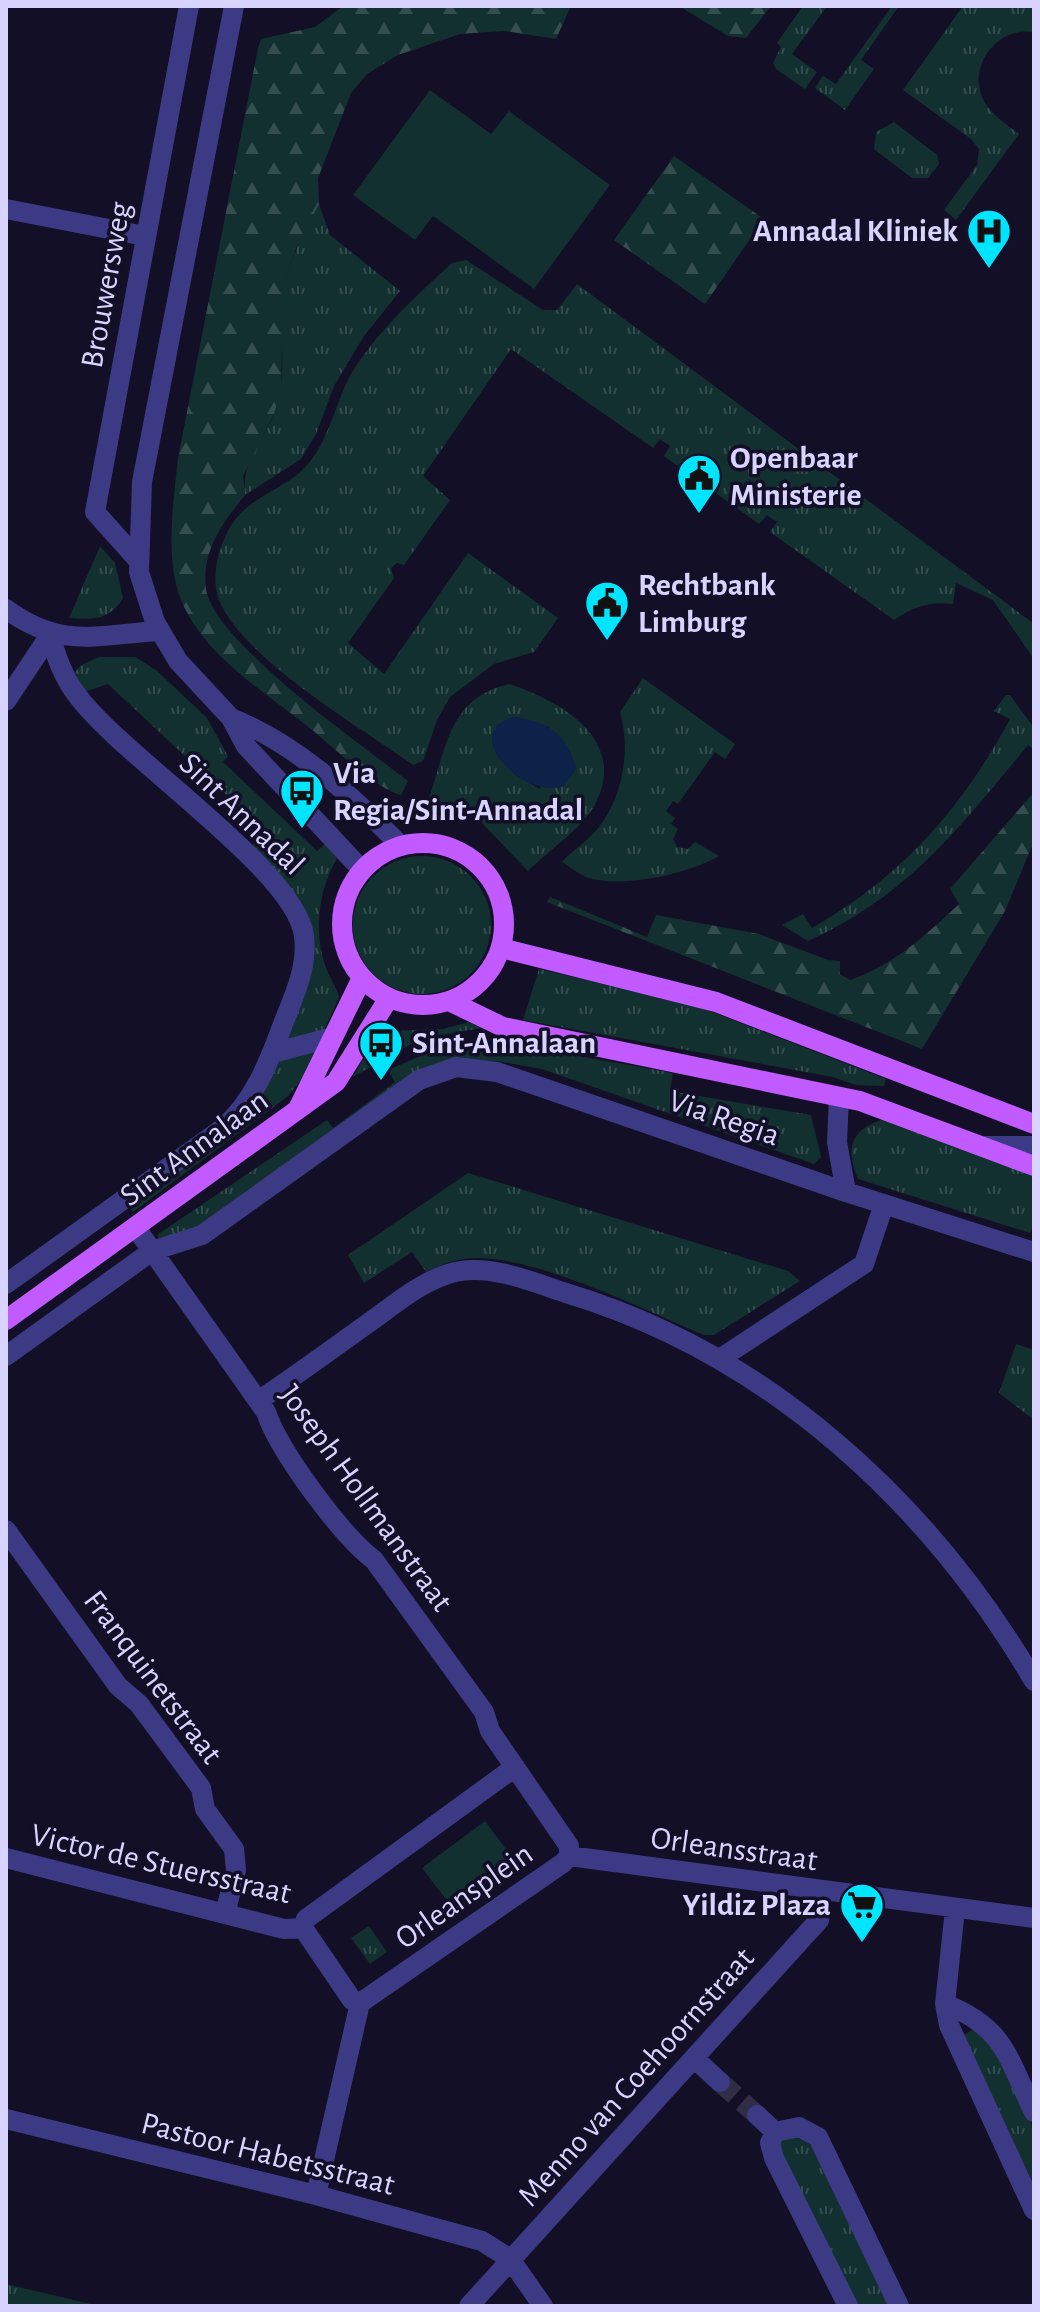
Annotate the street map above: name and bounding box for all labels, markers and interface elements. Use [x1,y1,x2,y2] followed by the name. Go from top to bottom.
[76,199,136,370] street label: Brouwersweg
[965,207,1013,270] hospital icon: Annadal Kliniek
[753,215,958,247] place label: Annadal Kliniek
[730,442,862,511] place label: Openbaar Ministerie
[675,452,723,515] public building icon: Openbaar Ministerie
[638,569,776,638] place label: Rechtbank Limburg
[583,579,631,642] public building icon: Rechtbank Limburg
[173,747,311,881] street label: Sint Annadal
[333,757,583,826] place label: Via Regia/Sint-Annadal
[278,767,326,830] bus stop icon: Via Regia/Sint-Annadal
[357,1019,405,1082] bus stop icon: Sint-Annalaan
[412,1027,596,1059] place label: Sint-Annalaan
[114,1084,274,1212] street label: Sint Annalaan
[664,1084,784,1152] street label: Via Regia
[273,1379,459,1617] street label: Joseph Hollmanstraat
[78,1585,228,1769] street label: Franquinetstraat
[28,1819,294,1909] street label: Victor de Stuersstraat
[649,1821,819,1877] street label: Orleansstraat
[390,1837,538,1955] street label: Orleansplein
[838,1881,886,1944] supermarket icon: Yildiz Plaza
[682,1889,831,1921] place label: Yildiz Plaza
[512,1942,760,2212] street label: Menno van Coehoornstraat
[138,2107,398,2201] street label: Pastoor Habetsstraat

